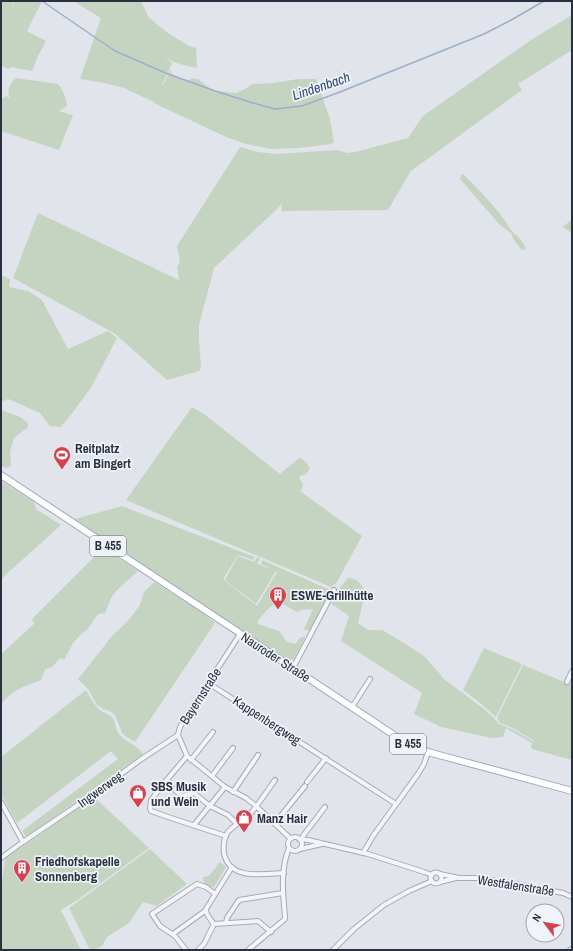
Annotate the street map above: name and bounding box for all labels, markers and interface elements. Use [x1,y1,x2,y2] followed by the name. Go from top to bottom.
[290,68,352,104] water label: Lindenbach
[75,440,131,472] place label: Reitplatz am Bingert
[52,445,72,470] sports icon: Reitplatz am Bingert
[90,536,126,556] road number: B 455
[268,585,288,610] building icon: ESWE-Grillhütte
[291,587,373,604] place label: ESWE-Grillhütte
[238,629,314,686] street label: Nauroder Straße
[176,665,225,728] street label: Bayernstraße
[230,692,304,749] street label: Kappenbergweg
[390,734,426,754] road number: B 455
[74,767,126,811] street label: Ingwerweg
[151,778,206,810] place label: SBS Musik und Wein
[128,783,148,808] shop icon: SBS Musik und Wein
[234,808,254,833] shop icon: Manz Hair
[257,810,308,827] place label: Manz Hair
[35,853,120,885] place label: Friedhofskapelle Sonnenberg
[12,858,32,883] building icon: Friedhofskapelle Sonnenberg
[476,871,556,900] street label: Westfalenstraße
[525,903,565,943] north arrow
[529,911,544,924] text: N

